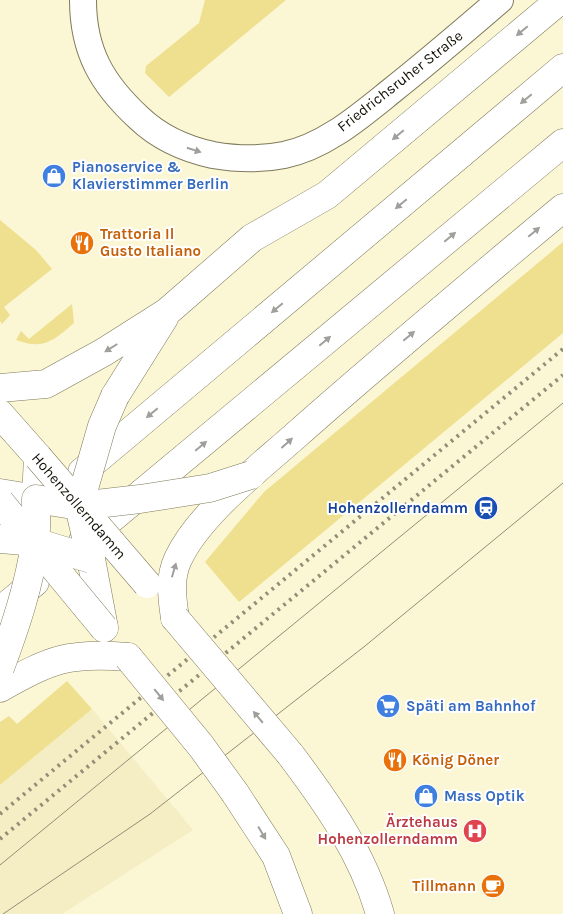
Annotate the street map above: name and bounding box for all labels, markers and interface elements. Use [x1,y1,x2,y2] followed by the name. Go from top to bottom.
[334,26,466,136] street label: Friedrichsruher Straße
[516,26,529,37] one-way arrow
[520,93,532,105] one-way arrow
[391,130,404,141] one-way arrow
[187,146,202,154] one-way arrow
[72,158,229,193] place label: Pianoservice & Klavierstimmer Berlin
[41,163,67,189] shop icon: Pianoservice & Klavierstimmer Berlin
[395,198,408,209] one-way arrow
[100,225,201,260] place label: Trattoria Il Gusto Italiano
[528,226,540,238] one-way arrow
[69,230,95,256] restaurant icon: Trattoria Il Gusto Italiano
[444,232,456,243] one-way arrow
[271,302,283,313] one-way arrow
[403,330,416,341] one-way arrow
[319,336,332,347] one-way arrow
[105,343,118,352] one-way arrow
[146,407,159,418] one-way arrow
[281,437,293,449] one-way arrow
[194,440,207,451] one-way arrow
[28,449,130,563] street label: Hohenzollerndamm
[473,495,499,521] station icon: Hohenzollerndamm
[328,499,468,517] place label: Hohenzollerndamm
[171,563,179,578] one-way arrow
[153,688,164,701] one-way arrow
[375,693,401,719] supermarket icon: Späti am Bahnhof
[406,697,536,715] place label: Späti am Bahnhof
[253,710,264,723] one-way arrow
[382,747,408,773] restaurant icon: König Döner
[412,751,499,769] place label: König Döner
[413,783,439,809] shop icon: Mass Optik
[444,787,525,805] place label: Mass Optik
[318,813,458,848] place label: Ärztehaus Hohenzollerndamm
[462,818,488,844] hospital icon: Ärztehaus Hohenzollerndamm
[258,827,267,840] one-way arrow
[480,873,506,899] cafe icon: Tillmann
[412,877,476,895] place label: Tillmann

